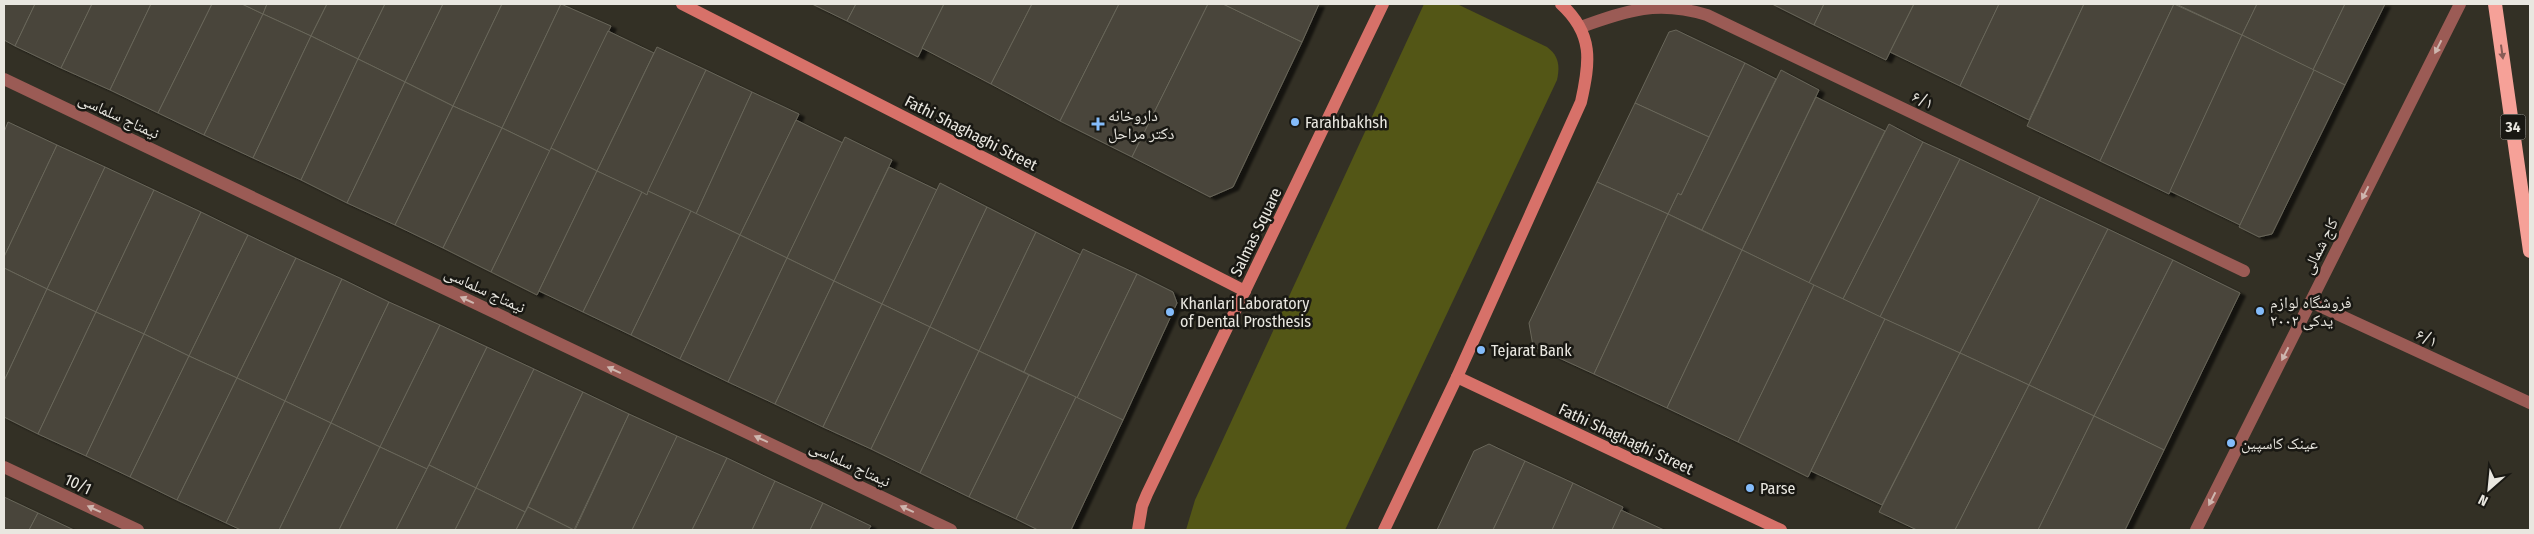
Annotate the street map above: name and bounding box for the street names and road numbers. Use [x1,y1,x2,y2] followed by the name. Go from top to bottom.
[1909,87,1937,113] street label: ۶/۱
[75,89,163,144] street label: نیمتاج سلماسی
[902,91,1041,175] street label: Fathi Shaghaghi Street
[2500,114,2526,140] road number: 34
[1226,185,1286,279] street label: Salmas Square
[2298,215,2343,278] street label: کاج شمالی
[441,263,529,318] street label: نیمتاج سلماسی
[2413,325,2441,351] street label: ۶/۱
[1556,400,1697,479] street label: Fathi Shaghaghi Street
[806,437,894,492] street label: نیمتاج سلماسی
[62,470,94,498] street label: 10/1

